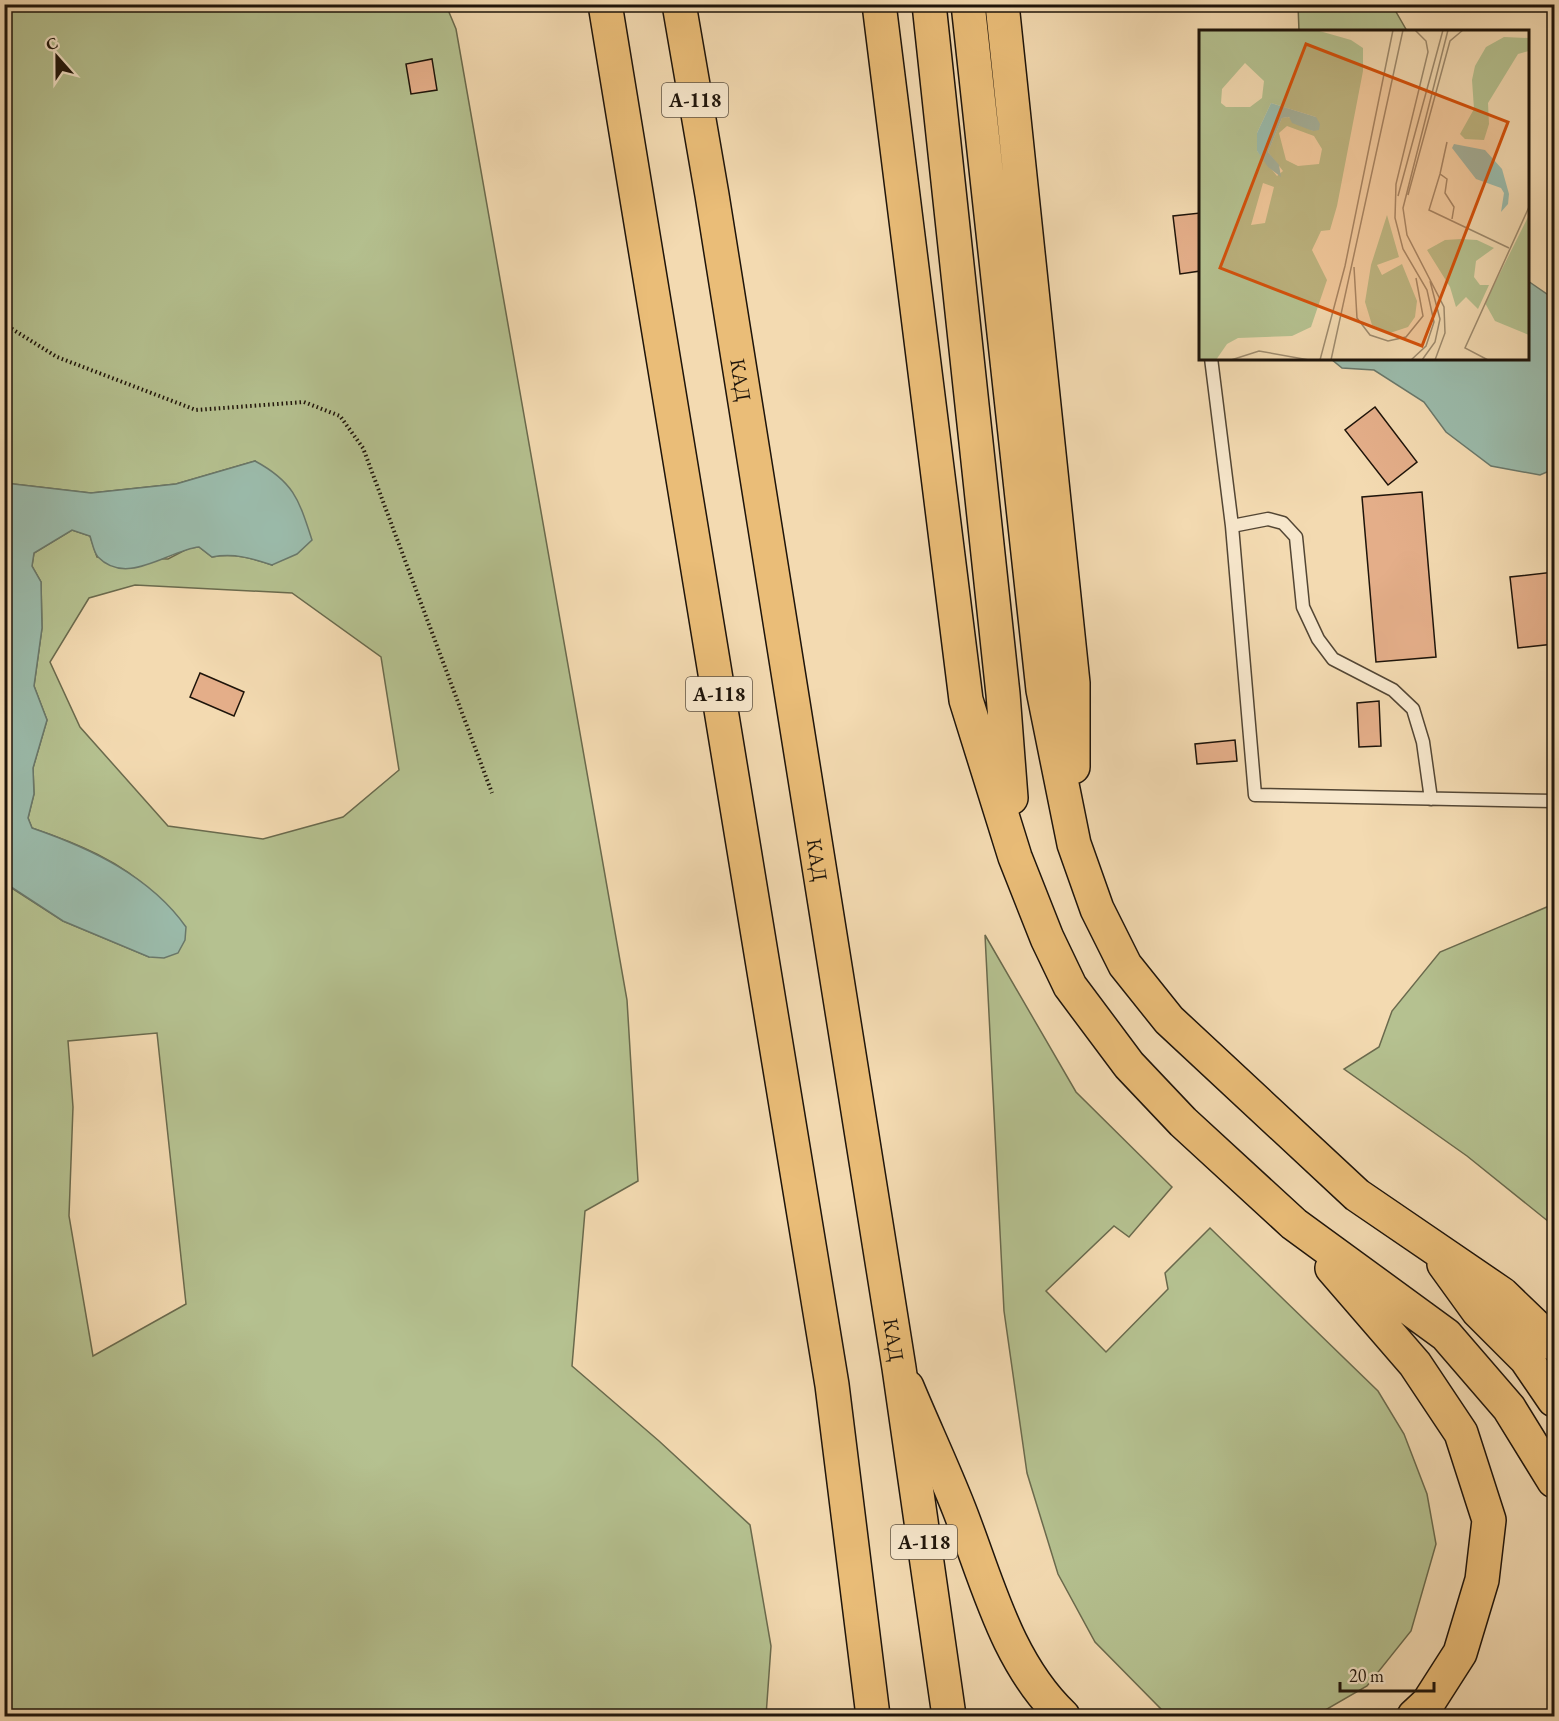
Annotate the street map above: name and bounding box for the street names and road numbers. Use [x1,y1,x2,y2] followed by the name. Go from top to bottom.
[662,83,728,117] road number: А-118
[725,356,758,403] street label: КАД
[686,677,752,711] road number: А-118
[801,836,835,883] street label: КАД
[878,1316,911,1363] street label: КАД
[891,1525,957,1559] road number: А-118

